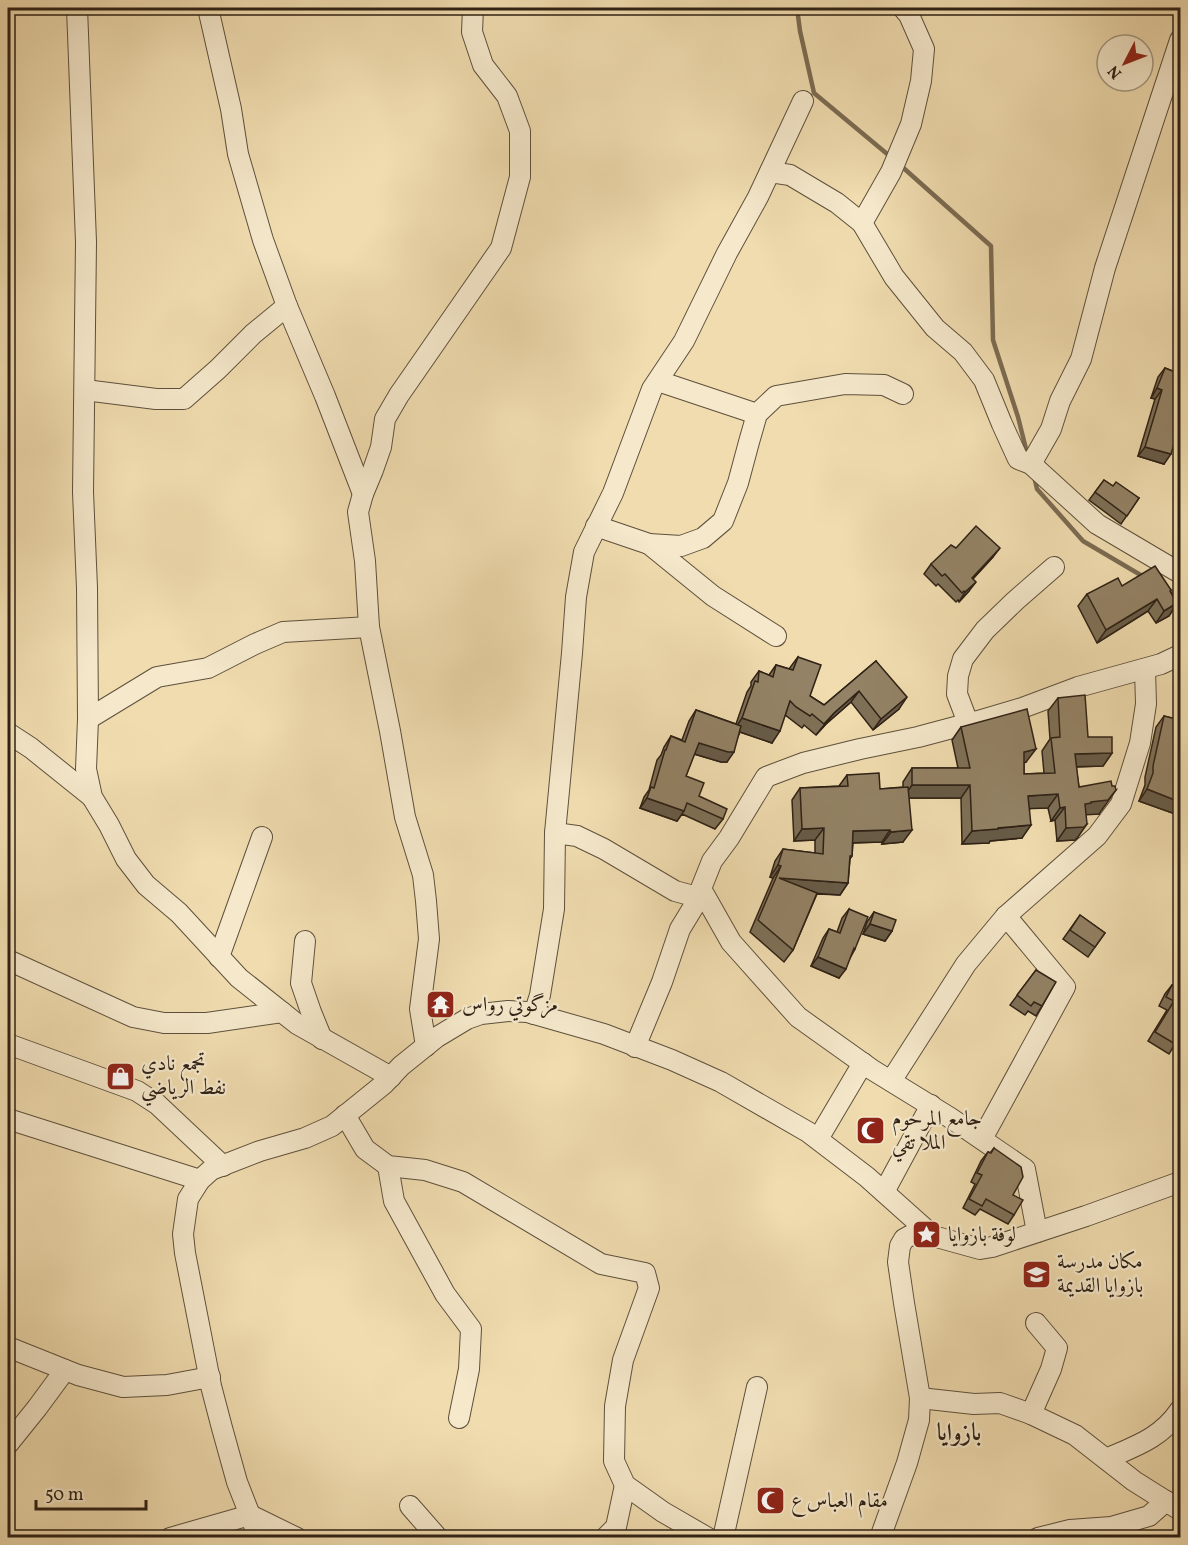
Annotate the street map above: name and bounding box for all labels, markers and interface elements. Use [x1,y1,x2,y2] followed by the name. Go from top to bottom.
[1095,33,1155,93] north arrow
[1103,60,1127,83] text: N
[425,989,457,1021] temple icon: مزگوتي رواس
[462,991,558,1021] place label: مزگوتي رواس
[141,1050,226,1107] place label: تجمع نادي نفط الرياضي
[104,1060,136,1092] shop icon: تجمع نادي نفط الرياضي
[892,1105,982,1162] place label: جامع المرحوم الملا تقي
[855,1115,887,1147] mosque icon: جامع المرحوم الملا تقي
[911,1219,943,1251] place icon: لوفة بازوايا
[948,1221,1016,1250] place label: لوفة بازوايا
[1057,1248,1143,1301] place label: مكان مدرسة بازوايا القديمة
[1020,1258,1052,1290] school or university icon: مكان مدرسة بازوايا القديمة
[937,1417,981,1451] district label: بازوایا
[36,1473,146,1511] scale bar
[45,1483,84,1508] text: 50 m
[754,1485,786,1517] mosque icon: مقام العباس ع
[791,1487,888,1518] place label: مقام العباس ع

